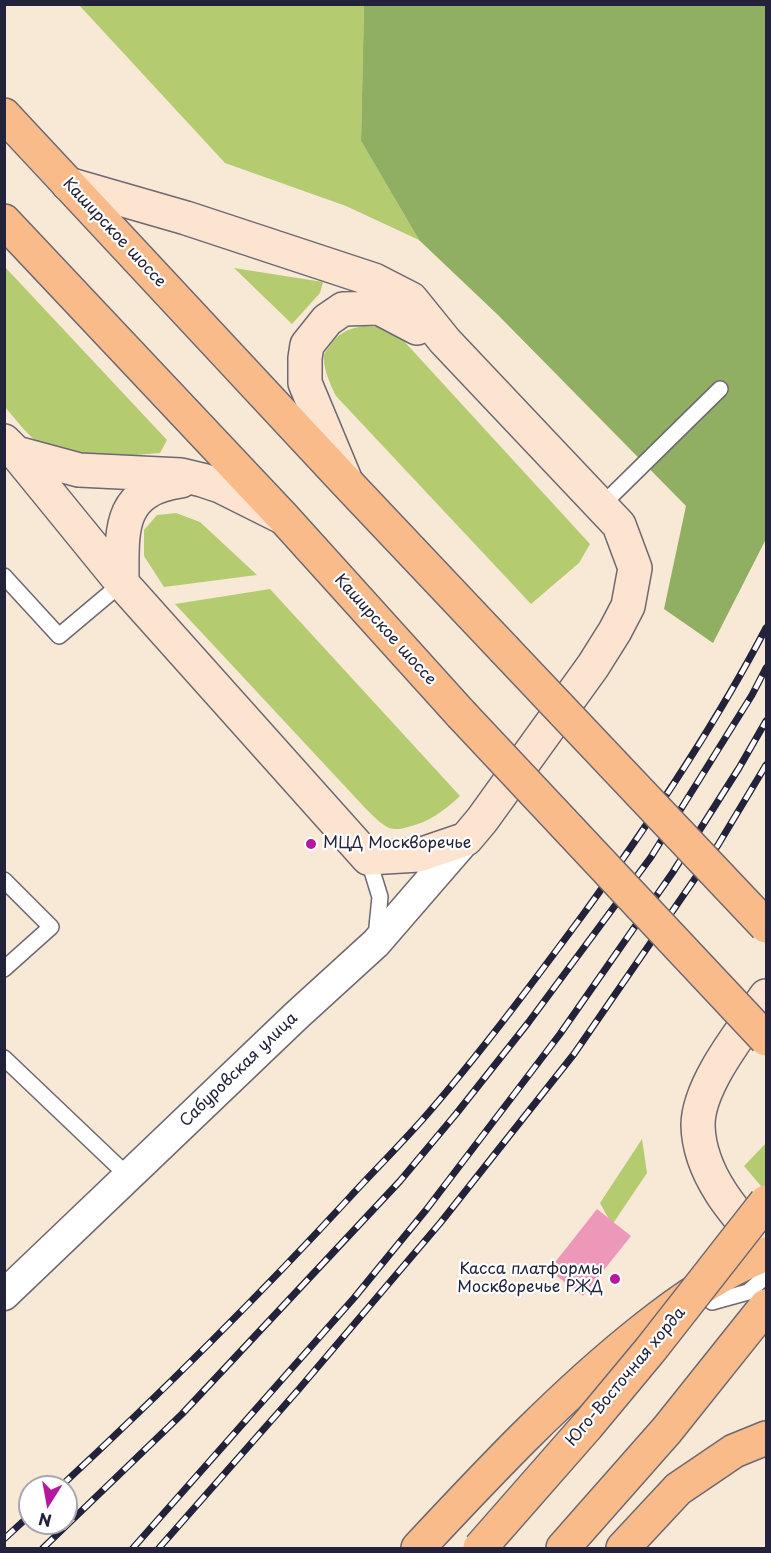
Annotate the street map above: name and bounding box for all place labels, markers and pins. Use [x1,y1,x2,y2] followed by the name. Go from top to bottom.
[323,834,471,854] place label: МЦД Москворечье
[304,837,318,851] marker: МЦД Москворечье
[457,1260,603,1298] place label: Касса платформы Москворечье РЖД
[608,1272,622,1286] marker: Касса платформы Москворечье РЖД

